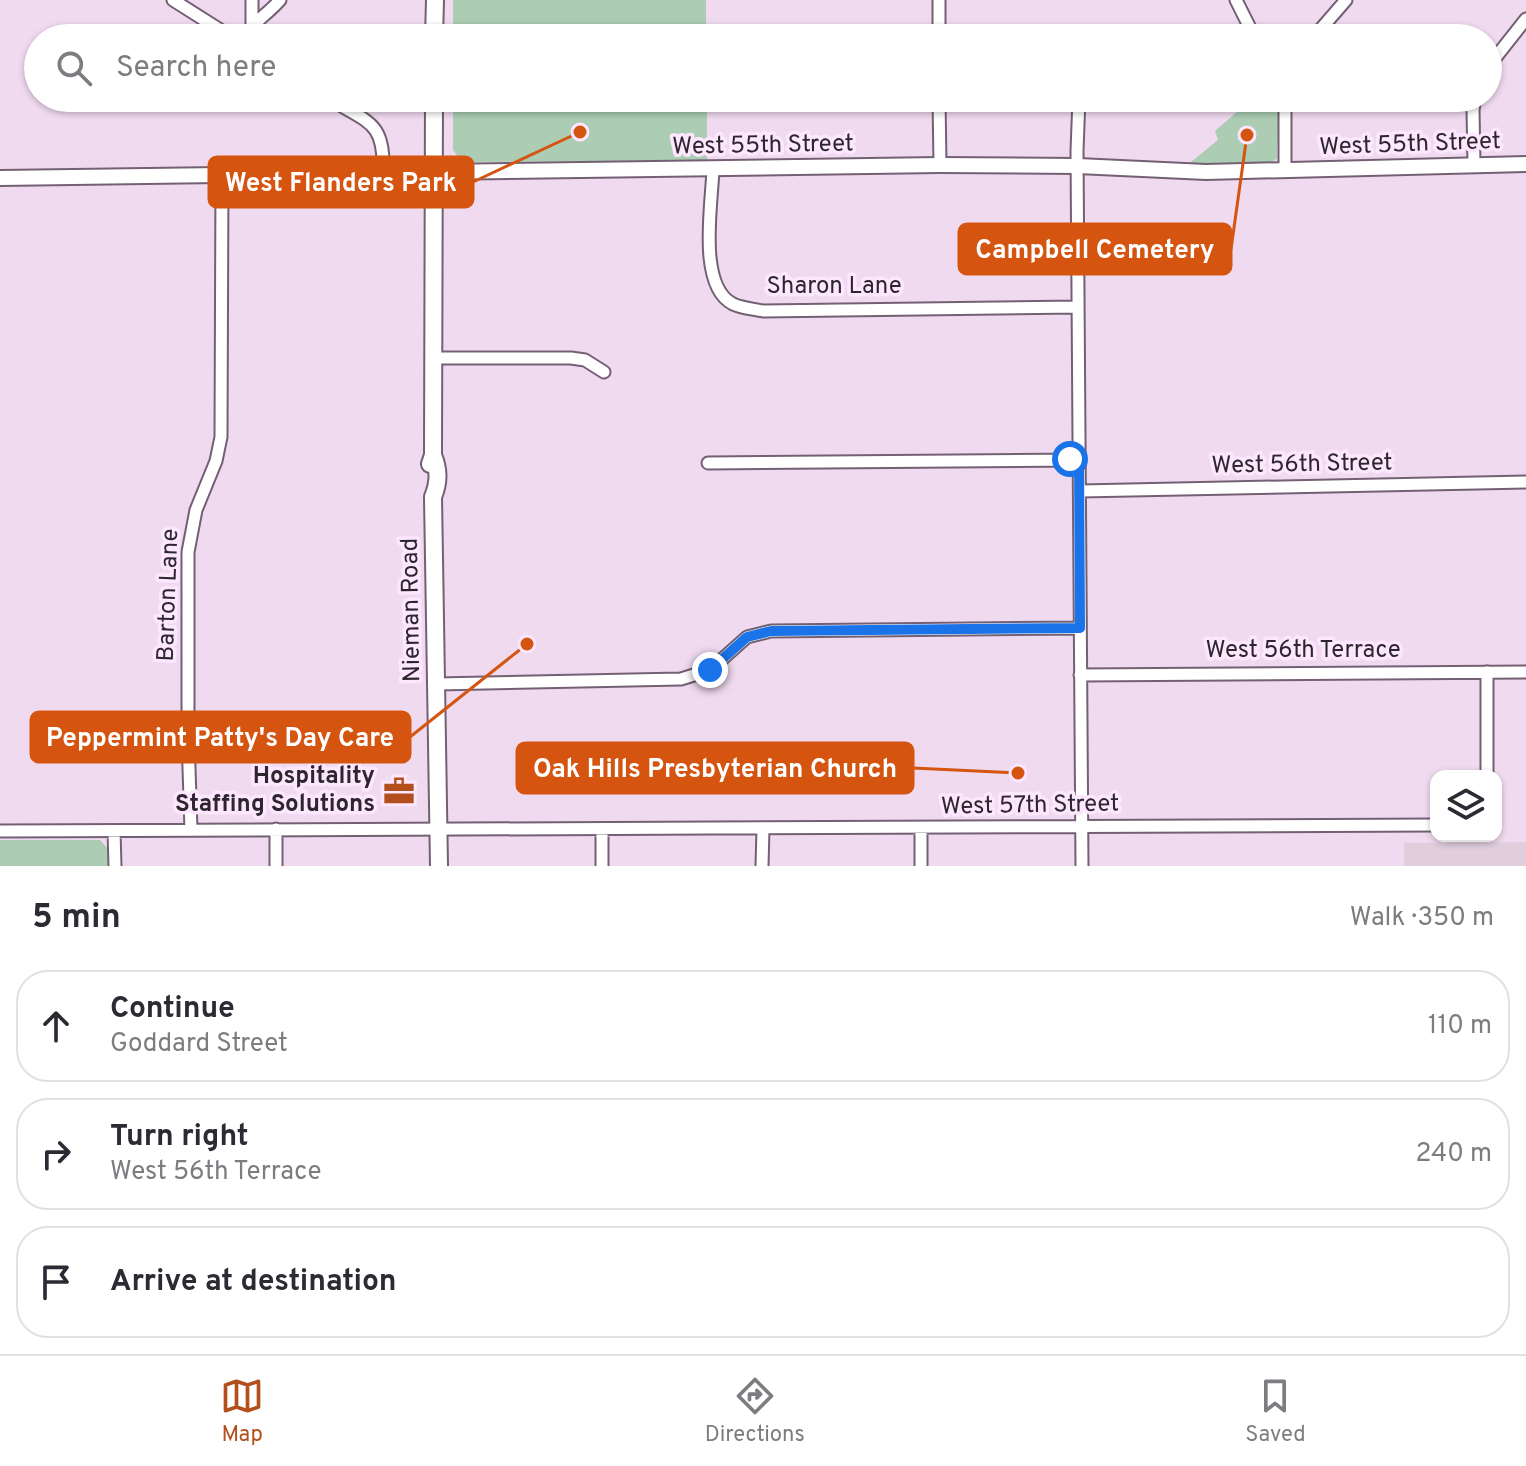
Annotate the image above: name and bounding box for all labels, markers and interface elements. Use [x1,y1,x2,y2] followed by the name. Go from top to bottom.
[24,24,1502,112] search box
[52,46,96,90] icon: search
[116,50,276,87] text: Search here
[1319,127,1501,163] street label: West 55th Street
[672,129,854,163] street label: West 55th Street
[209,157,473,207] callout: West Flanders Park
[225,168,457,201] text: West Flanders Park
[959,224,1231,274] callout: Campbell Cemetery
[975,235,1215,268] text: Campbell Cemetery
[766,272,902,302] street label: Sharon Lane
[1052,441,1088,477] route start
[1211,448,1393,482] street label: West 56th Street
[152,528,186,662] street label: Barton Lane
[396,538,428,682] street label: Nieman Road
[1205,636,1401,666] street label: West 56th Terrace
[692,652,728,688] route end
[31,712,410,762] callout: Peppermint Patty's Day Care
[46,723,394,756] text: Peppermint Patty's Day Care
[517,743,913,793] callout: Oak Hills Presbyterian Church
[533,754,897,787] text: Oak Hills Presbyterian Church
[175,762,375,820] place label: Hospitality Staffing Solutions
[1430,770,1502,842] map controls
[1430,770,1502,842] button: layers
[382,774,416,808] office icon: Hospitality Staffing Solutions
[941,789,1119,823] street label: West 57th Street
[32,897,121,940] text: 5 min
[1350,902,1494,935] text: Walk · 350 m
[110,991,235,1028] text: Continue
[34,1004,78,1048] icon: ahead
[1428,1010,1492,1043] text: 110 m
[110,1028,288,1061] text: Goddard Street
[110,1119,248,1156] text: Turn right
[34,1132,78,1176] icon: right
[1415,1138,1492,1171] text: 240 m
[110,1156,322,1189] text: West 56th Terrace
[34,1260,78,1304] icon: arrive
[110,1264,396,1301] text: Arrive at destination
[220,1374,264,1449] tab: Map
[705,1374,805,1449] tab: Directions
[1245,1374,1306,1449] tab: Saved

